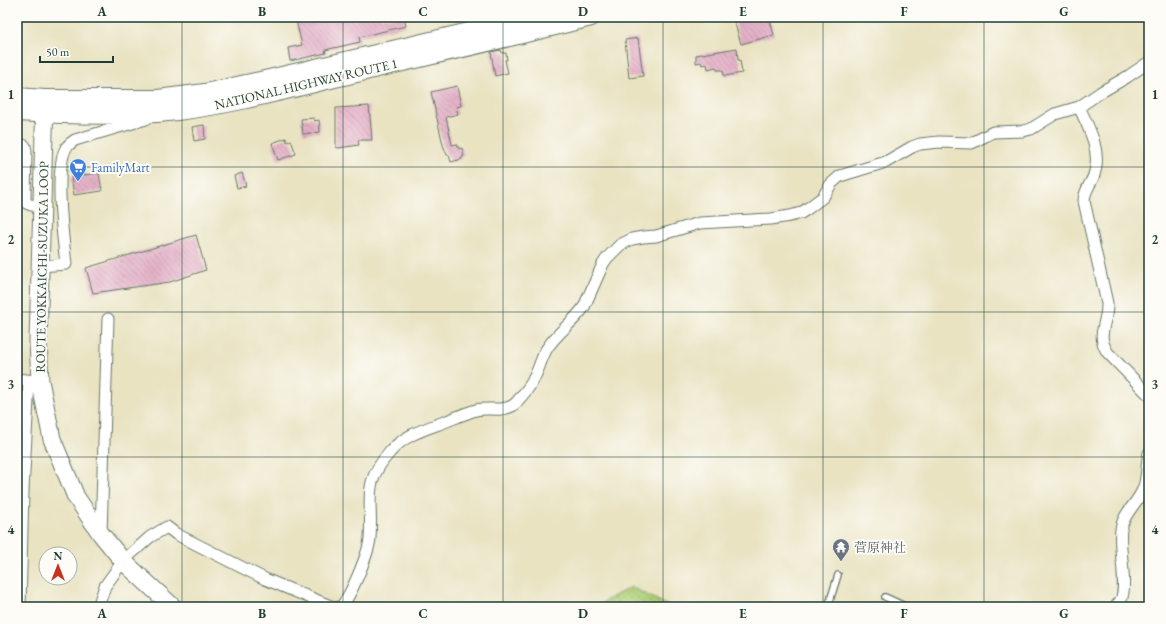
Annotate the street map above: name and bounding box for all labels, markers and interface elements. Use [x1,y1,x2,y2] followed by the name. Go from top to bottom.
[96,3,107,20] text: A
[258,3,266,20] text: B
[418,3,428,20] text: C
[578,3,588,20] text: D
[739,3,747,20] text: E
[900,3,908,20] text: F
[1059,3,1069,20] text: G
[40,38,113,64] scale bar
[46,44,70,60] text: 50 m
[213,55,399,113] street label: NATIONAL HIGHWAY ROUTE 1
[8,86,15,103] text: 1
[1152,86,1159,103] text: 1
[68,157,88,182] supermarket icon: FamilyMart
[91,159,150,176] place label: FamilyMart
[32,161,52,373] street label: ROUTE YOKKAICHI-SUZUKA LOOP
[8,231,15,248] text: 2
[1152,231,1159,248] text: 2
[8,376,15,393] text: 3
[1152,376,1159,393] text: 3
[8,521,15,538] text: 4
[1152,521,1159,538] text: 4
[831,537,851,562] temple icon: 菅原神社
[854,539,906,556] place label: 菅原神社
[38,546,78,586] north arrow
[54,549,63,563] text: N
[96,605,107,622] text: A
[258,605,266,622] text: B
[418,605,428,622] text: C
[578,605,588,622] text: D
[739,605,747,622] text: E
[900,605,908,622] text: F
[1059,605,1069,622] text: G

